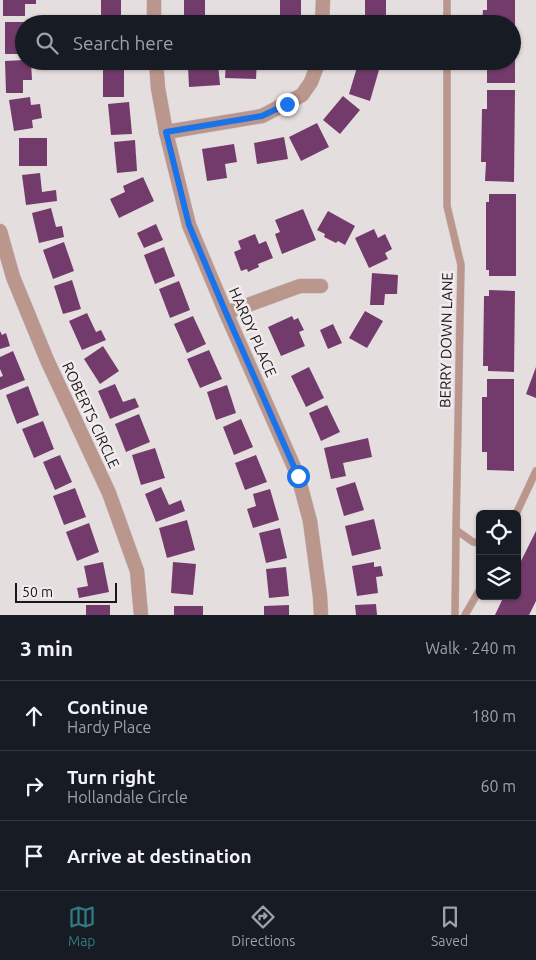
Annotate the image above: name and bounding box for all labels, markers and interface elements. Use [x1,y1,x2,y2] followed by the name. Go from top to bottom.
[15,15,521,70] search box
[33,29,61,57] icon: search
[73,32,173,54] text: Search here
[276,93,299,116] route end
[436,272,456,408] street label: BERRY DOWN LANE
[226,285,280,379] street label: HARDY PLACE
[59,359,123,471] street label: ROBERTS CIRCLE
[287,465,310,488] route start
[476,510,521,600] map controls
[476,510,521,555] button: locate
[476,555,521,600] button: layers
[15,580,118,603] scale bar
[22,584,53,600] text: 50 m
[20,636,73,660] text: 3 min
[425,639,516,657] text: Walk · 240 m
[67,696,148,718] text: Continue
[20,702,48,730] icon: ahead
[471,707,516,725] text: 180 m
[67,718,151,736] text: Hardy Place
[67,766,155,788] text: Turn right
[20,772,48,800] icon: right
[480,777,516,795] text: 60 m
[67,788,188,806] text: Hollandale Circle
[20,842,48,870] icon: arrive
[67,845,252,867] text: Arrive at destination
[68,903,96,949] tab: Map
[231,903,295,949] tab: Directions
[431,903,468,949] tab: Saved

